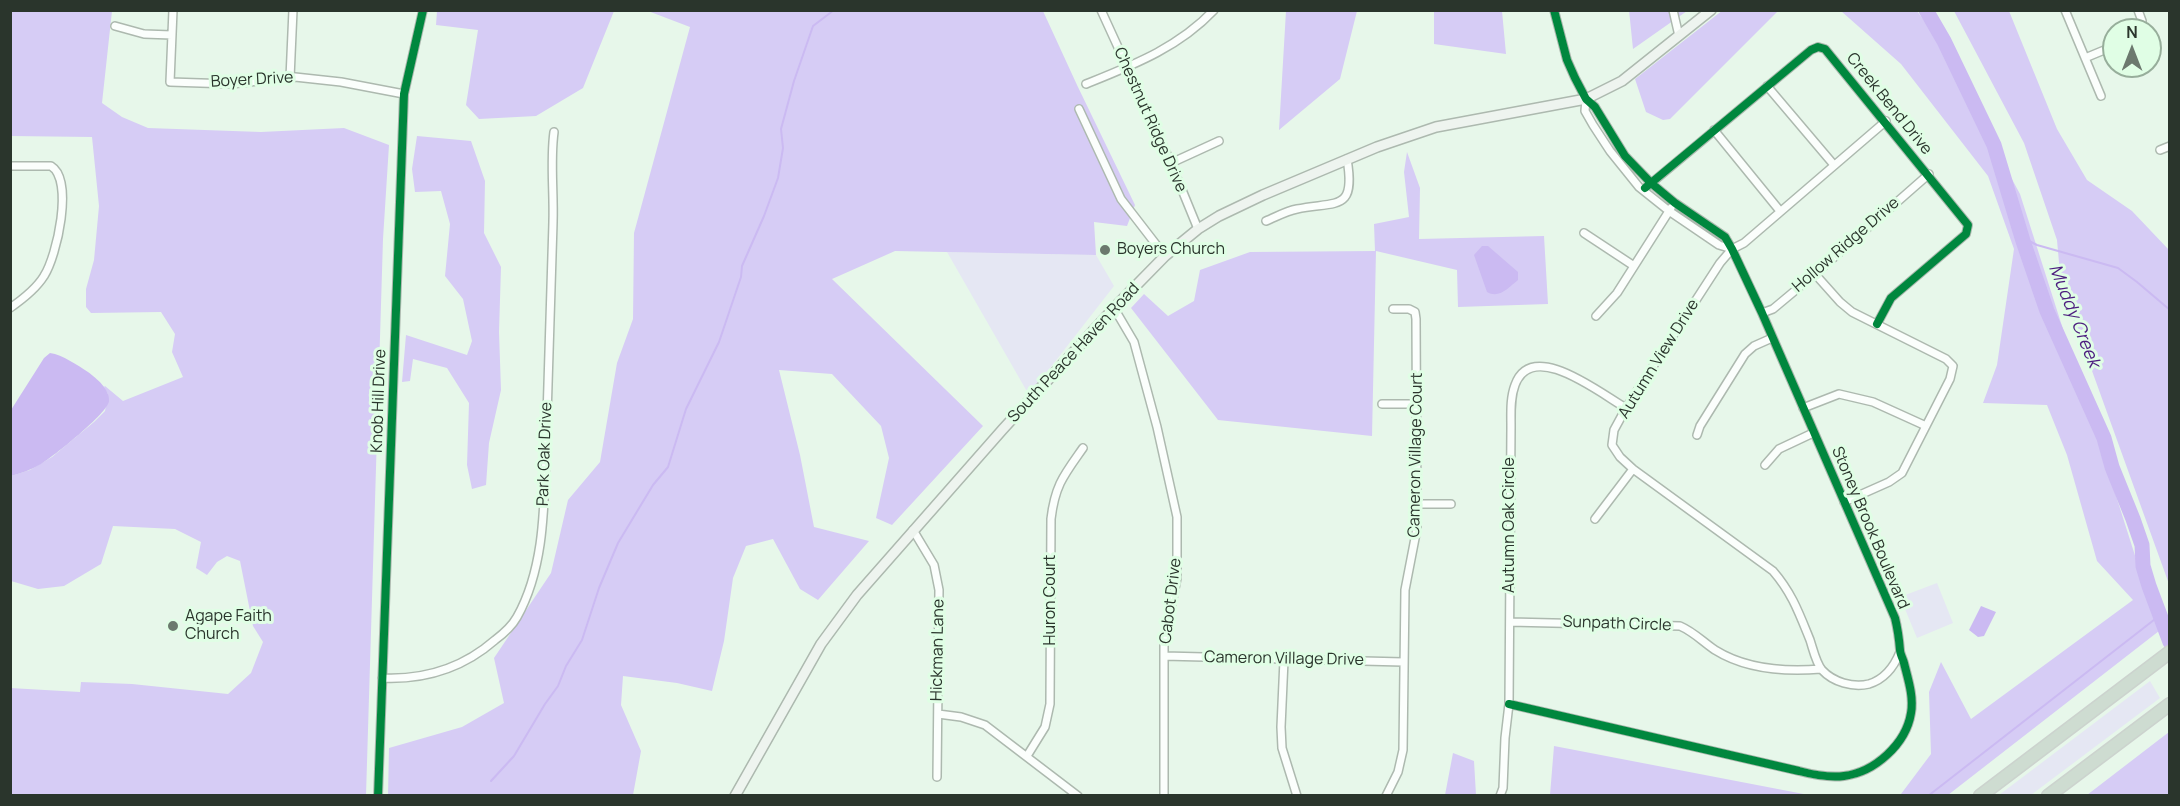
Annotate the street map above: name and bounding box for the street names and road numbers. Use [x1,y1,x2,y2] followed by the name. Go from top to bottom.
[1109,45,1191,195] street label: Chestnut Ridge Drive
[1842,49,1936,159] street label: Creek Bend Drive
[210,68,294,92] street label: Boyer Drive
[1789,193,1903,297] street label: Hollow Ridge Drive
[1004,279,1144,427] street label: South Peace Haven Road
[1615,296,1703,422] street label: Autumn View Drive
[368,349,390,453] street label: Knob Hill Drive
[1405,372,1427,538] street label: Cameron Village Court
[534,402,556,506] street label: Park Oak Drive
[1827,444,1913,612] street label: Stoney Brook Boulevard
[1500,457,1520,593] street label: Autumn Oak Circle
[1041,555,1061,645] street label: Huron Court
[1156,557,1186,645] street label: Cabot Drive
[928,599,948,701] street label: Hickman Lane
[1562,613,1672,635] street label: Sunpath Circle
[1204,648,1364,670] street label: Cameron Village Drive

